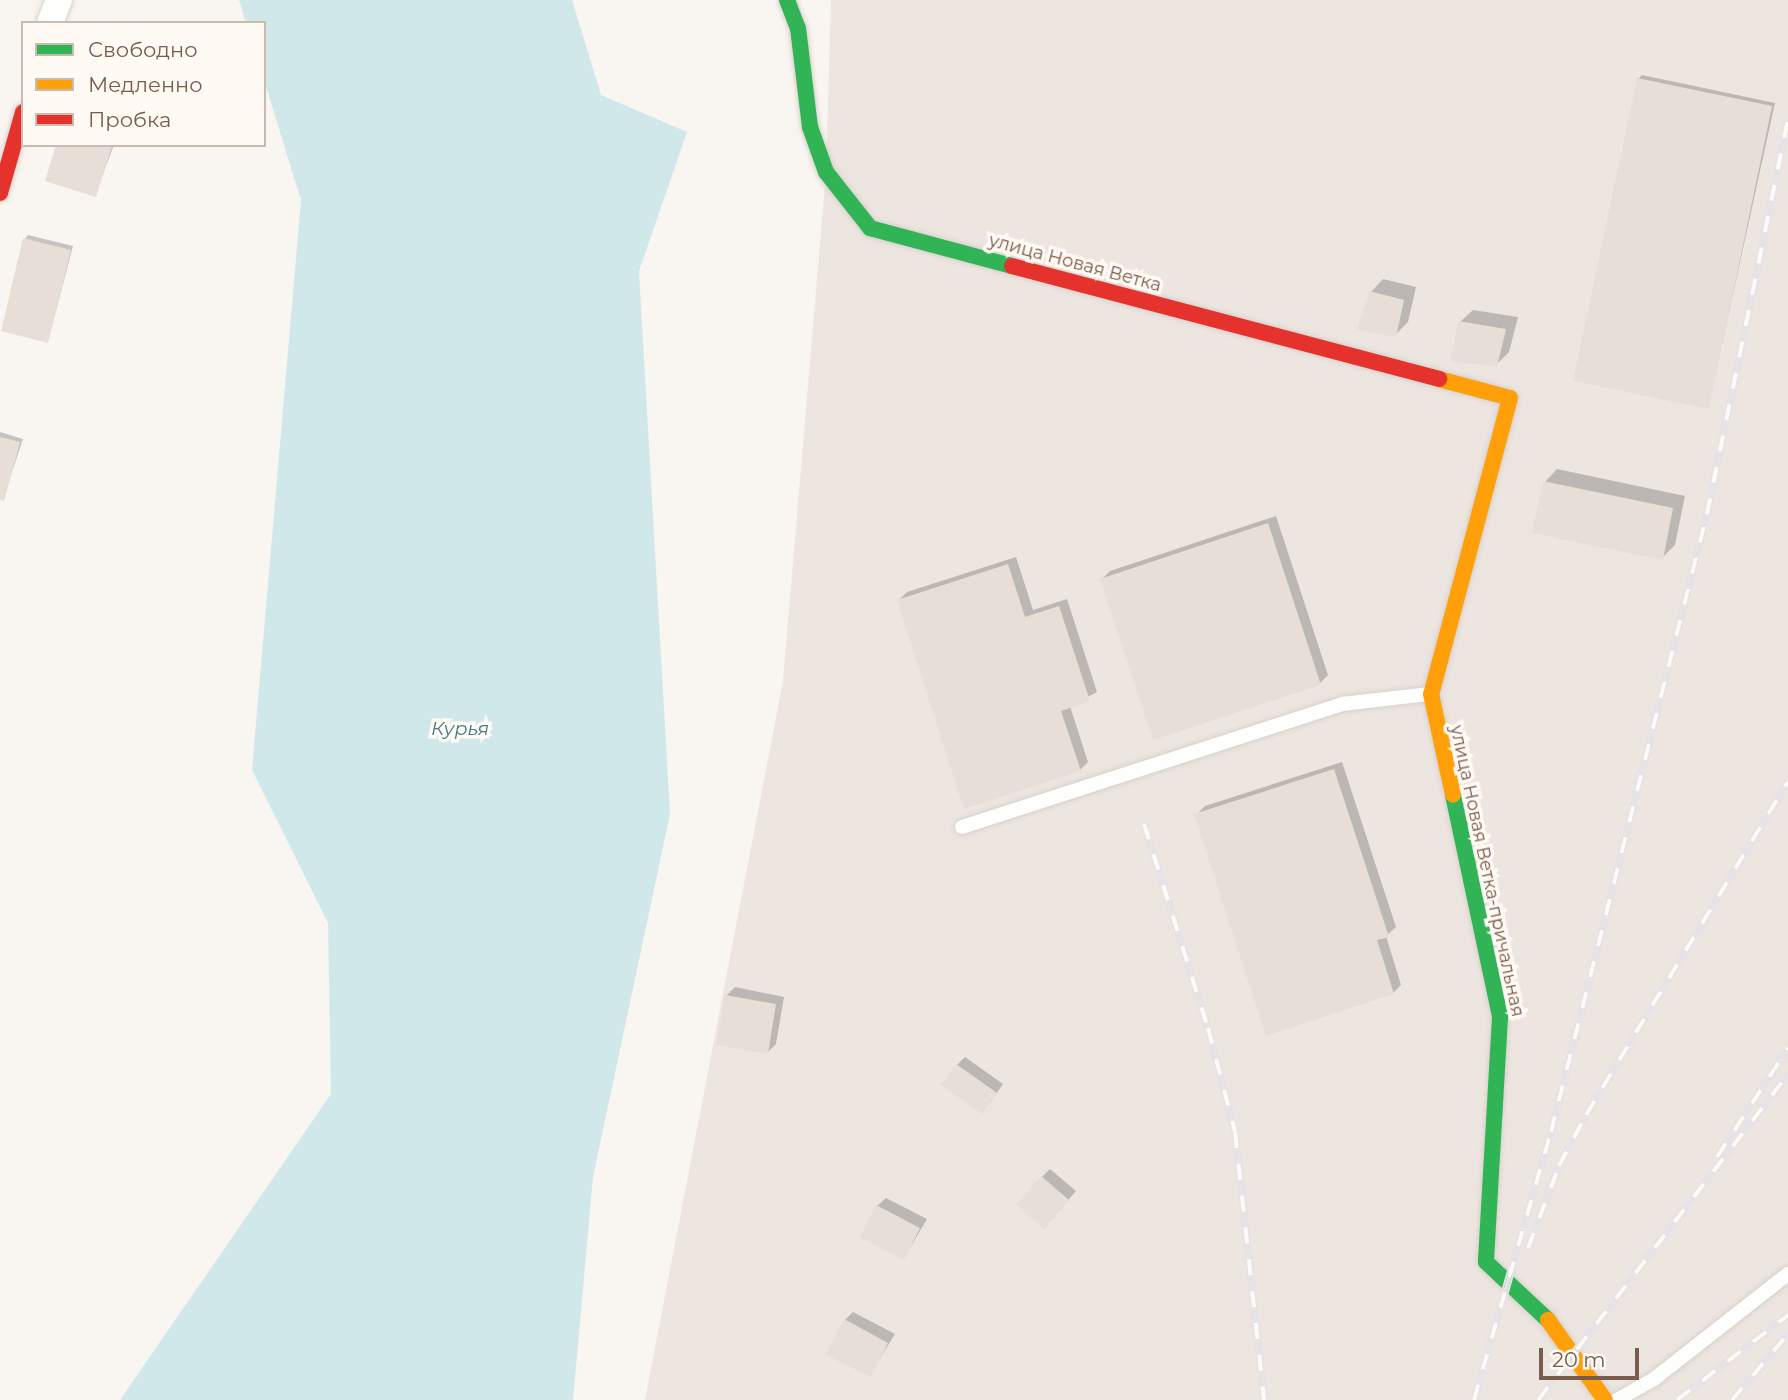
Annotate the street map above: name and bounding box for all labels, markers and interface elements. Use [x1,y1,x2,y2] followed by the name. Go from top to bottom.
[21,21,266,147] legend
[88,37,198,62] text: Свободно
[88,72,203,97] text: Медленно
[88,107,171,132] text: Пробка
[986,230,1164,296] street label: улица Новая Ветка
[431,718,489,740] water label: Курья
[1445,723,1529,1019] street label: улица Новая Ветка-причальная
[1543,1334,1643,1378] scale bar
[1552,1347,1606,1372] text: 20 m

